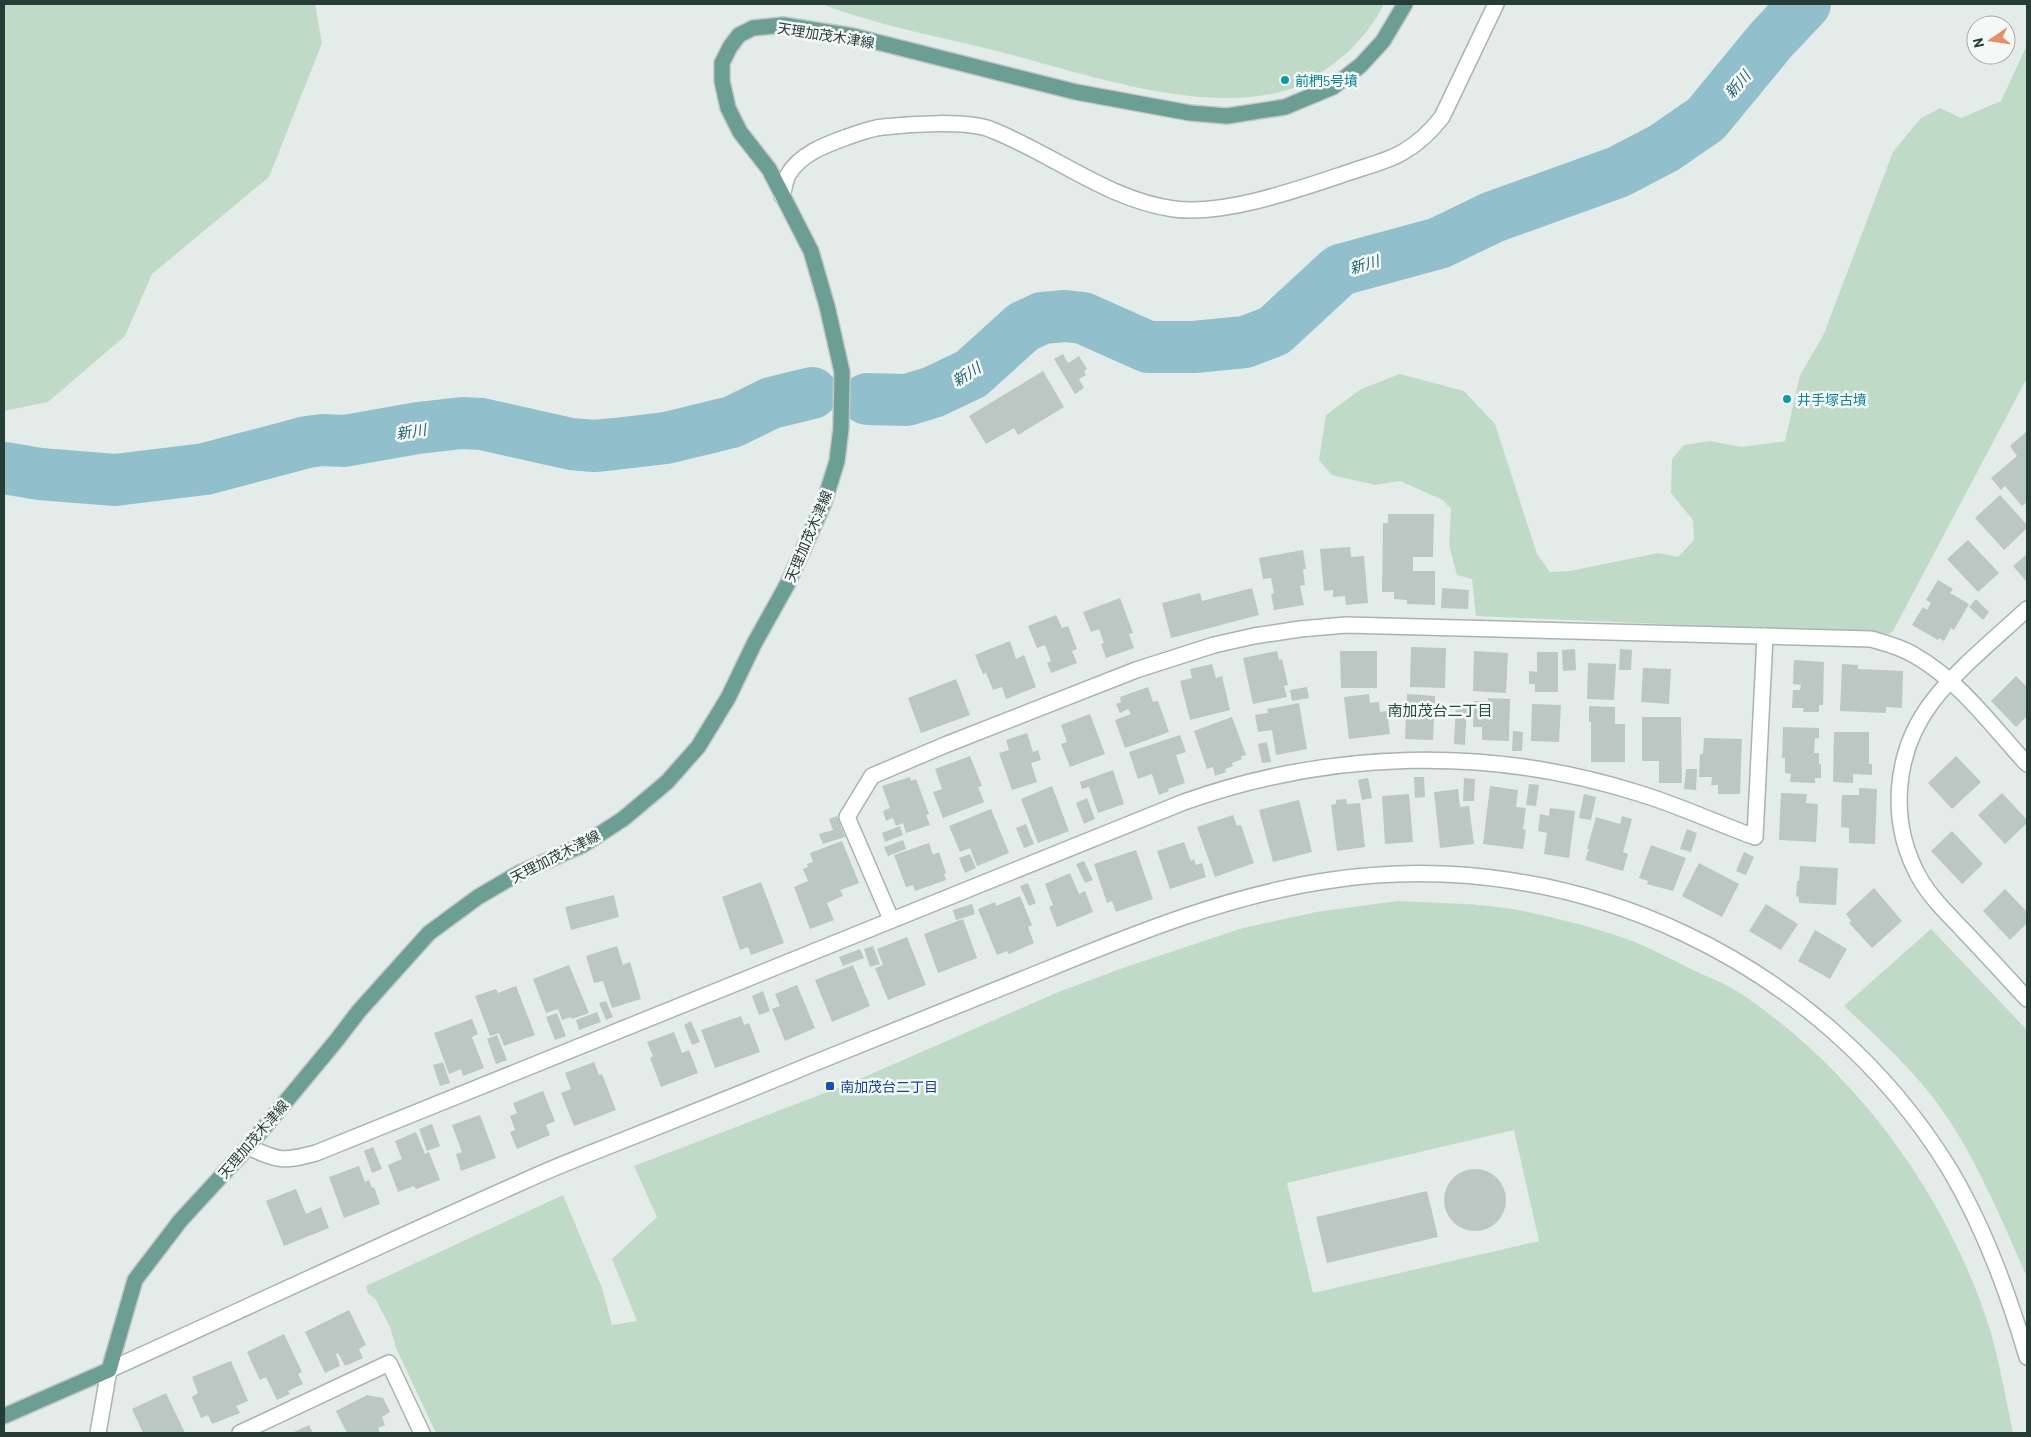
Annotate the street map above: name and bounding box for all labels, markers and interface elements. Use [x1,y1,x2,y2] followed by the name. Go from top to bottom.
[1966,15,2016,65] north arrow
[776,19,876,51] street label: 天理加茂木津線
[1969,37,1987,49] text: N
[1720,65,1755,101] water label: 新川
[1295,72,1358,89] place label: 前椚5号墳
[1279,74,1291,86] marker: 前椚5号墳
[1347,251,1383,277] water label: 新川
[949,357,985,390] water label: 新川
[1797,391,1867,408] place label: 井手塚古墳
[1781,393,1793,405] marker: 井手塚古墳
[395,419,429,442] water label: 新川
[781,488,835,584] street label: 天理加茂木津線
[1387,701,1493,719] district label: 南加茂台二丁目
[507,826,603,886] street label: 天理加茂木津線
[840,1078,938,1095] place label: 南加茂台二丁目
[824,1080,836,1092] marker: 南加茂台二丁目
[214,1096,292,1182] street label: 天理加茂木津線

